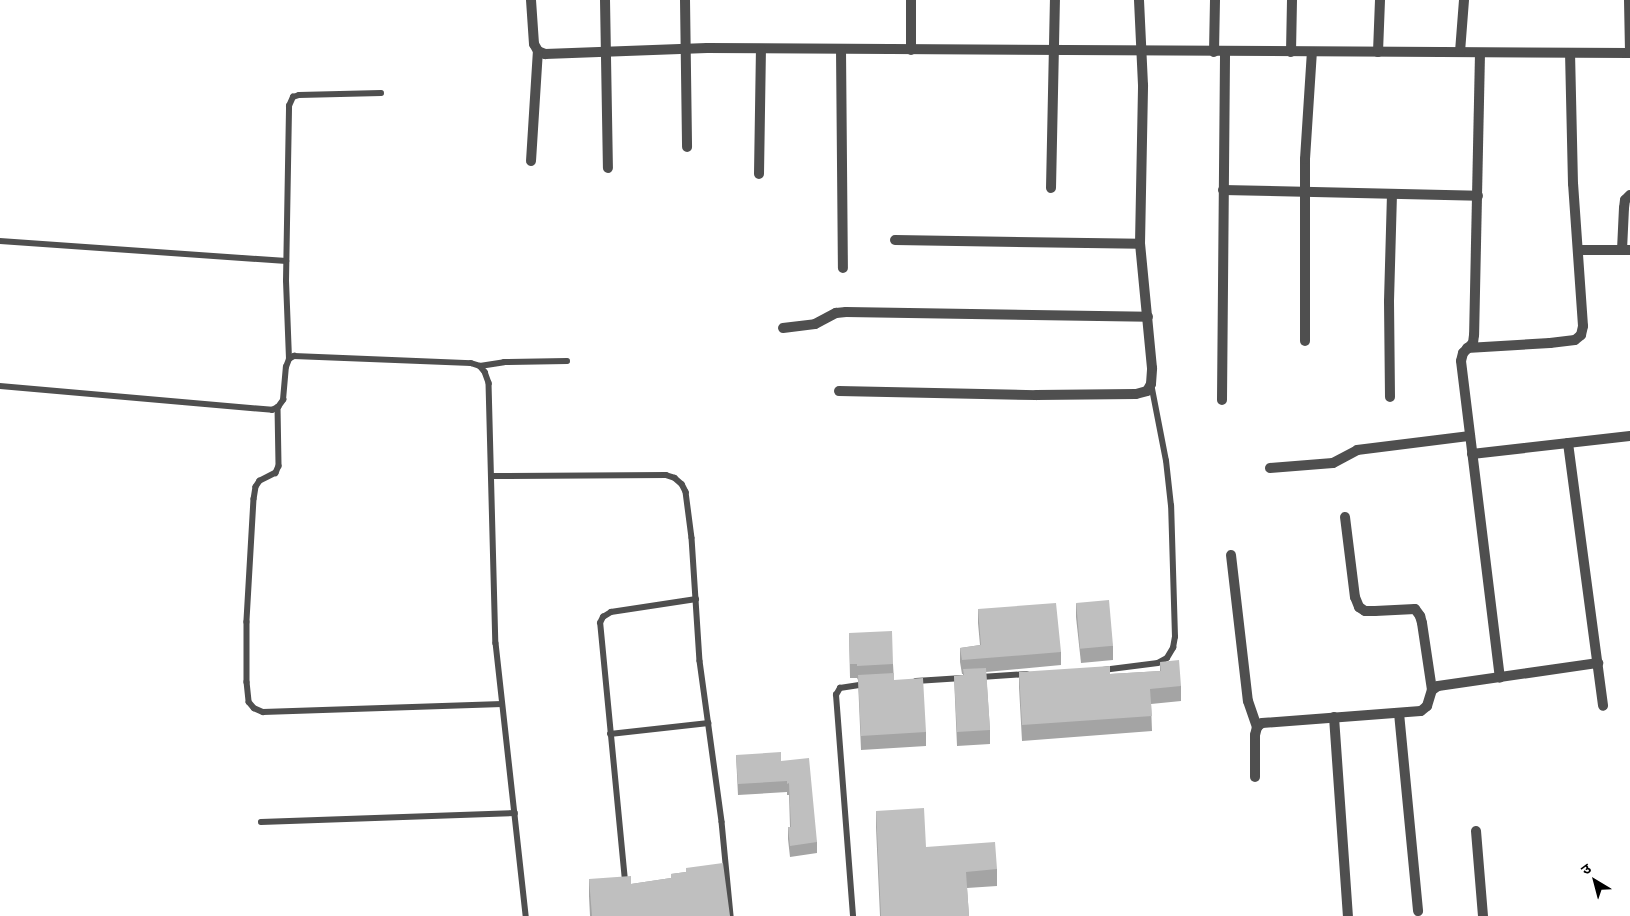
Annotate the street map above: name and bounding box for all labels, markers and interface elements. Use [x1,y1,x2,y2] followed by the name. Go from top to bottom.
[1570,856,1620,906] north arrow
[1578,860,1594,878] text: उ

